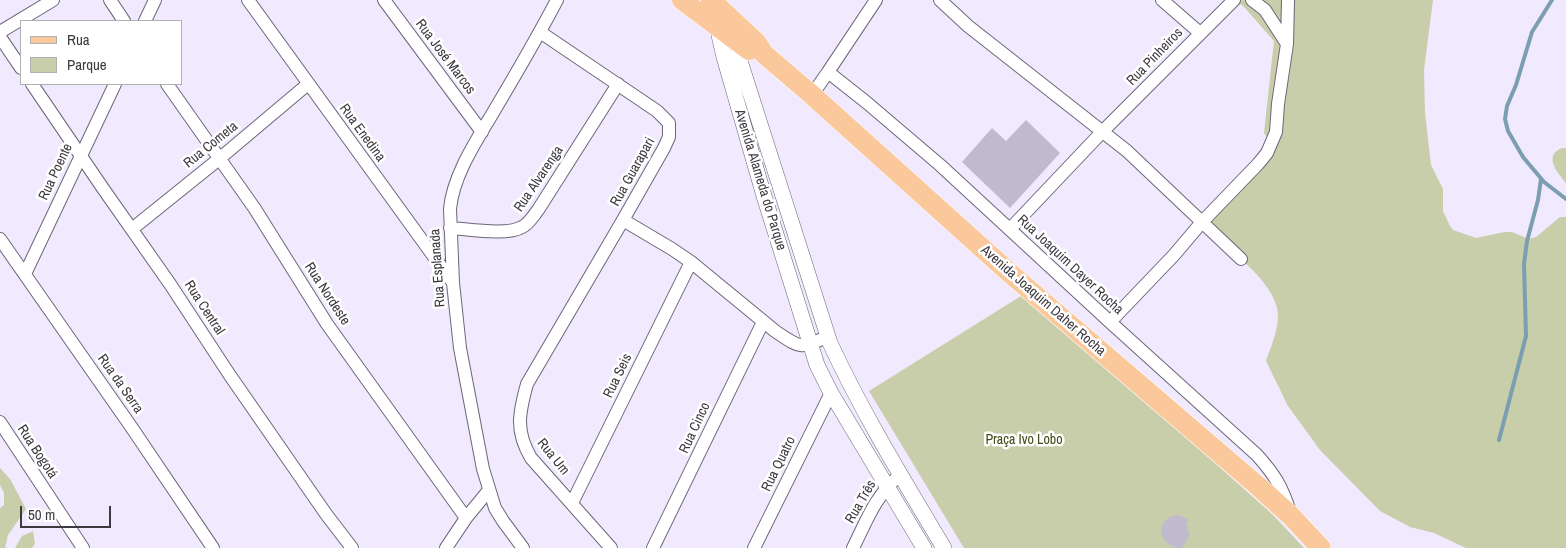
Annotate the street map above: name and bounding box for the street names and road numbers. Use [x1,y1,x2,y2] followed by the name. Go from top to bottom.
[411,16,479,98] street label: Rua José Marcos
[1123,25,1187,89] street label: Rua Pinheiros
[336,101,388,165] street label: Rua Enedina
[731,107,789,253] street label: Avenida Alameda do Parque
[181,118,241,172] street label: Rua Cometa
[607,135,659,209] street label: Rua Guarapari
[36,141,76,203] street label: Rua Poente
[511,143,567,215] street label: Rua Alvarenga
[1014,212,1126,318] street label: Rua Joaquim Dayer Rocha
[427,228,449,308] street label: Rua Esplanada
[977,242,1109,360] street label: Avenida Joaquim Daher Rocha
[301,260,353,328] street label: Rua Nordeste
[180,278,228,338] street label: Rua Central
[94,351,146,417] street label: Rua da Serra
[600,351,636,401] street label: Rua Seis
[676,400,714,456] street label: Rua Cinco
[13,422,61,482] street label: Rua Bogotá
[758,434,800,494] street label: Rua Quatro
[533,435,573,479] street label: Rua Um
[842,478,880,526] street label: Rua Três

